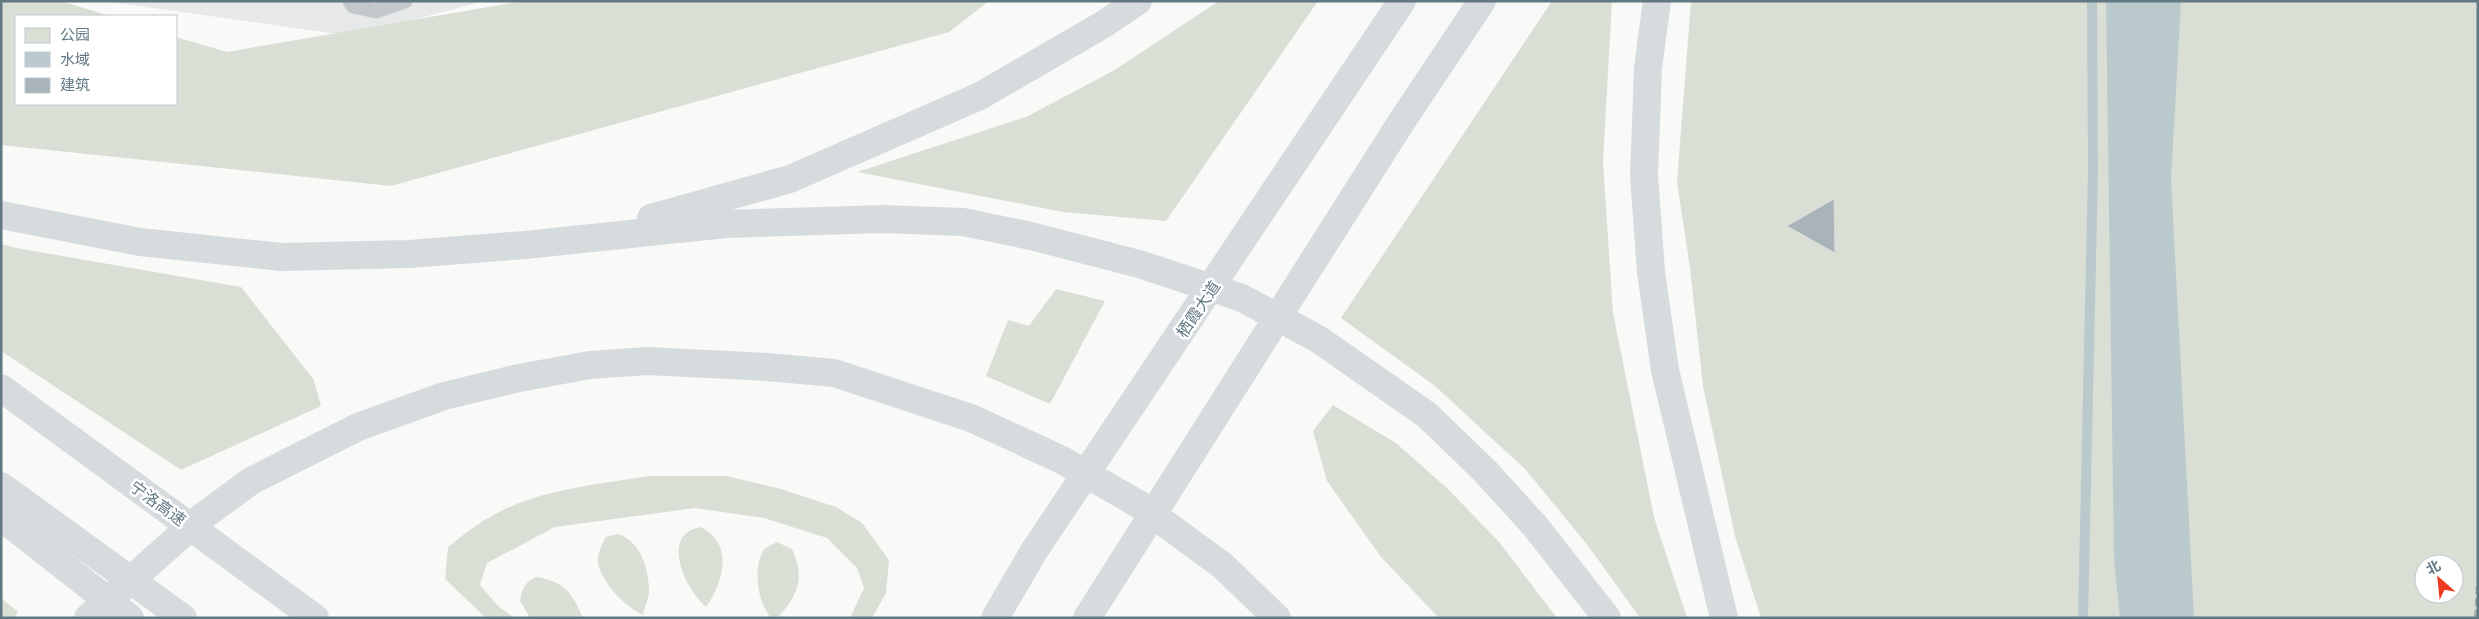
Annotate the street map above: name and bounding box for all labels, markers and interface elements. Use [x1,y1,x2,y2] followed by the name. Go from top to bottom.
[15,15,178,105] legend
[60,26,90,44] text: 公园
[60,51,90,69] text: 水域
[60,76,90,94] text: 建筑
[1173,277,1224,341] street label: 栖霞大道
[126,477,189,530] street label: 宁洛高速
[2414,554,2464,604] north arrow
[2423,557,2443,579] text: 北

